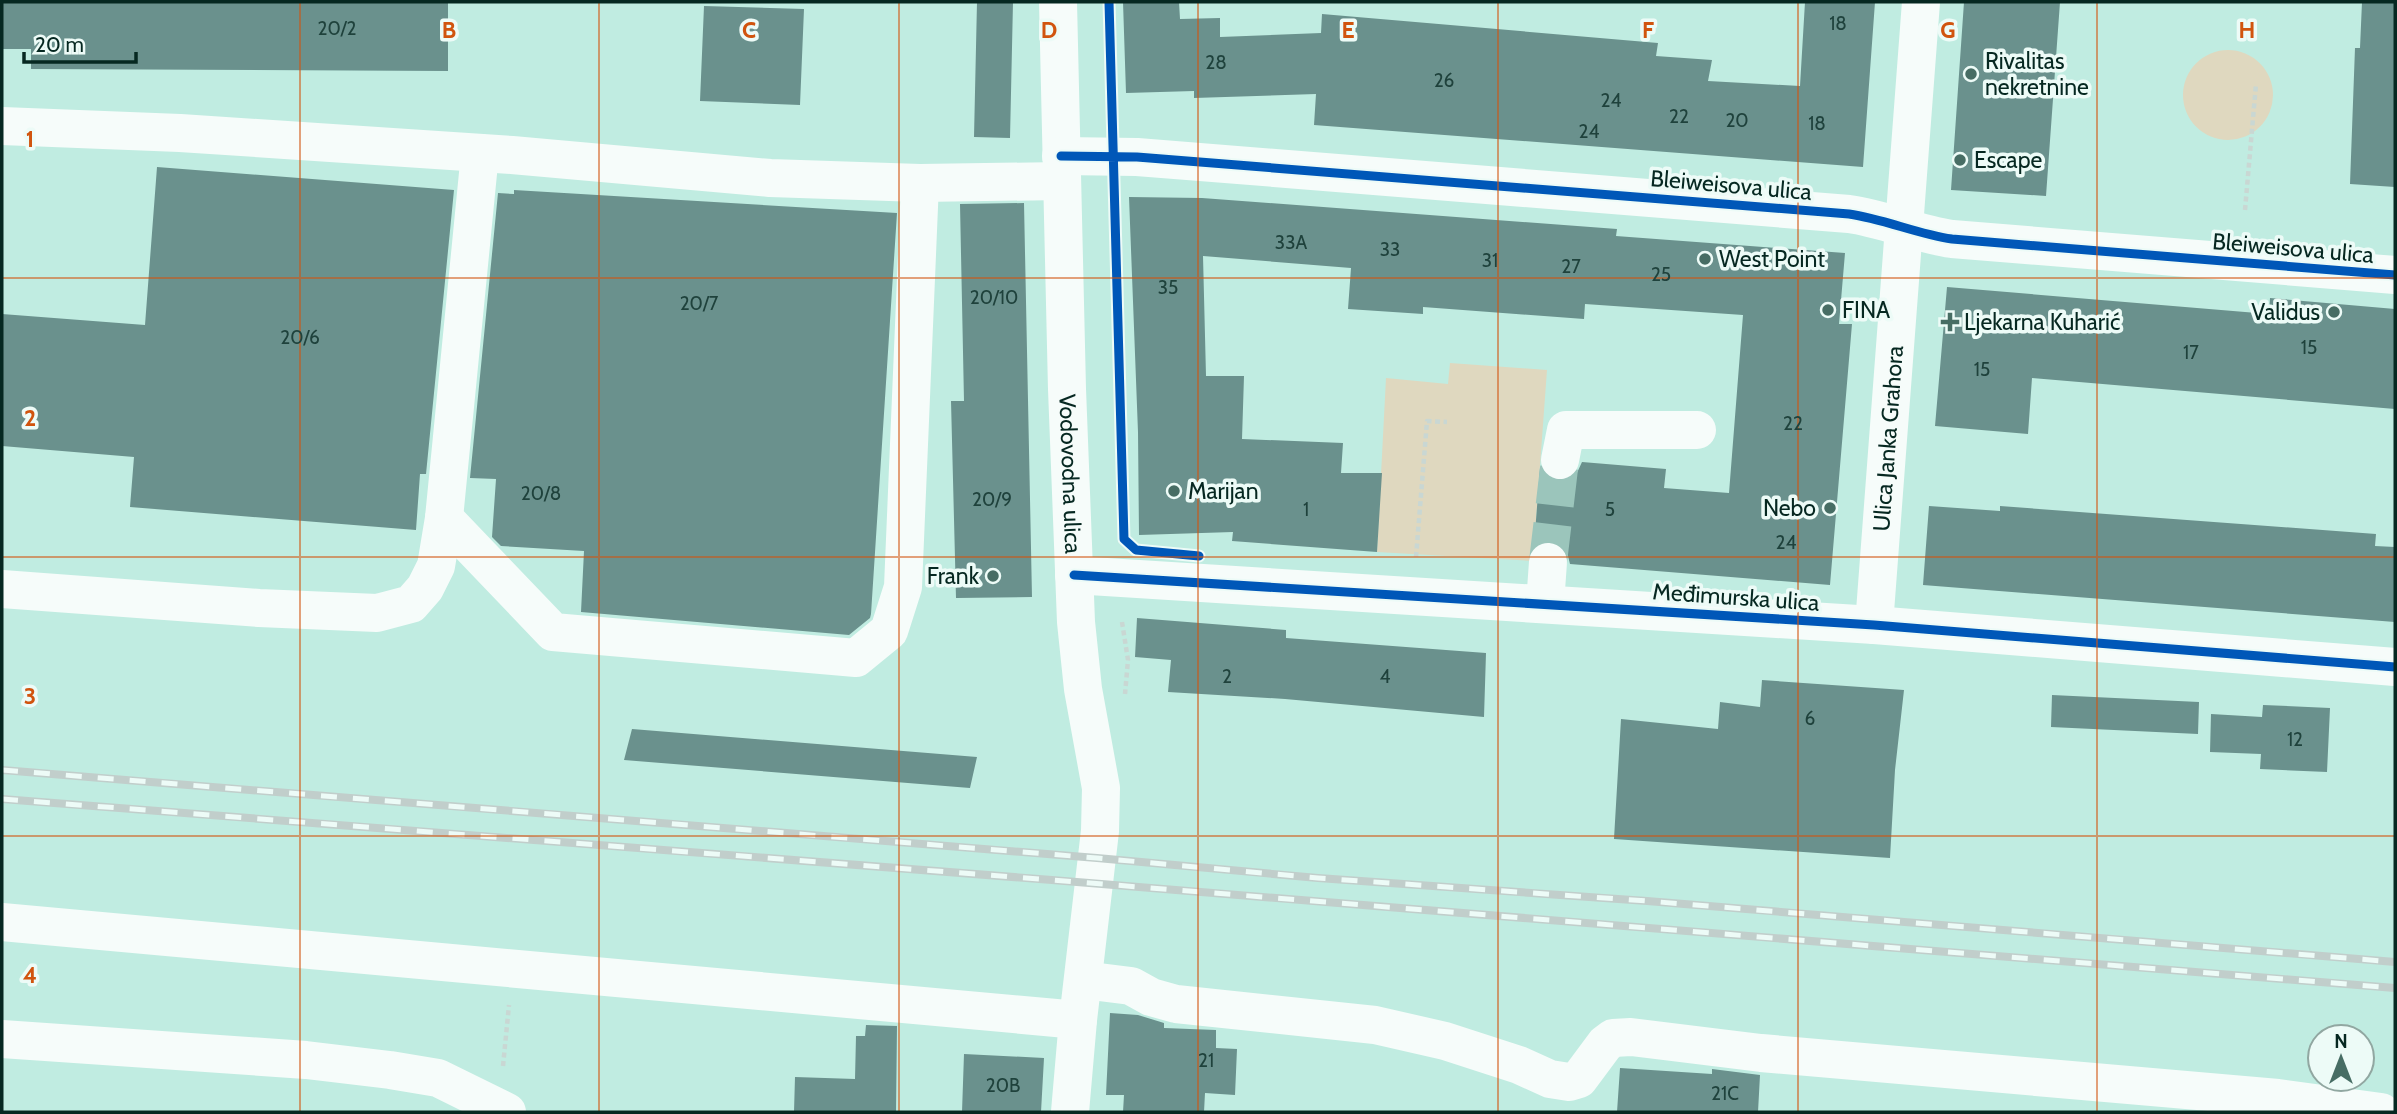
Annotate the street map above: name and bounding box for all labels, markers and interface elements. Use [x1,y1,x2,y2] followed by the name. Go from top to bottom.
[1829,12,1847,35] house number: 18
[442,16,456,44] text: B
[742,16,756,44] text: C
[1041,16,1057,44] text: D
[1341,16,1355,44] text: E
[1642,16,1654,44] text: F
[1940,16,1956,44] text: G
[2239,16,2255,44] text: H
[317,17,357,40] house number: 20/2
[24,21,136,65] scale bar
[35,32,84,57] text: 20 m
[1985,47,2089,101] place label: Rivalitas nekretnine
[1205,51,1227,74] house number: 28
[1963,66,1979,82] marker: Rivalitas nekretnine
[1434,69,1454,92] house number: 26
[1601,89,1621,112] house number: 24
[1669,105,1689,128] house number: 22
[1725,109,1749,132] house number: 20
[1808,112,1826,135] house number: 18
[1579,120,1599,143] house number: 24
[26,125,34,153] text: 1
[1974,146,2042,174] place label: Escape
[1952,152,1968,168] marker: Escape
[1649,164,1813,206] street label: Bleiweisova ulica
[2211,227,2375,269] street label: Bleiweisova ulica
[1275,231,1307,254] house number: 33A
[1380,238,1400,261] house number: 33
[1719,245,1825,273] place label: West Point
[1482,249,1498,272] house number: 31
[1697,251,1713,267] marker: West Point
[1561,255,1581,278] house number: 27
[1651,263,1671,286] house number: 25
[1158,276,1178,299] house number: 35
[970,286,1018,309] house number: 20/10
[680,292,719,315] house number: 20/7
[1842,296,1890,324] place label: FINA
[2251,298,2320,326] place label: Validus
[1820,302,1836,318] marker: FINA
[2326,304,2342,320] marker: Validus
[1964,308,2120,336] place label: Ljekarna Kuharić
[1942,314,1958,330] marker: Ljekarna Kuharić
[280,326,320,349] house number: 20/6
[2301,336,2317,359] house number: 15
[2183,341,2199,364] house number: 17
[1867,345,1909,532] street label: Ulica Janka Grahora
[1974,358,1990,381] house number: 15
[1053,393,1087,554] street label: Vodovodna ulica
[24,404,36,432] text: 2
[1783,412,1803,435] house number: 22
[1188,477,1259,505] place label: Marijan
[521,482,561,505] house number: 20/8
[1166,483,1182,499] marker: Marijan
[972,488,1012,511] house number: 20/9
[1763,494,1816,522] place label: Nebo
[1303,498,1309,521] house number: 1
[1605,498,1615,521] house number: 5
[1822,500,1838,516] marker: Nebo
[1776,531,1796,554] house number: 24
[927,562,980,590] place label: Frank
[985,568,1001,584] marker: Frank
[1652,577,1820,617] street label: Međimurska ulica
[1222,665,1232,688] house number: 2
[1380,665,1391,688] house number: 4
[24,682,36,710] text: 3
[1805,707,1815,730] house number: 6
[2287,728,2303,751] house number: 12
[23,961,37,989] text: 4
[2306,1023,2376,1093] north arrow
[2334,1030,2348,1053] text: N
[1198,1049,1214,1072] house number: 21
[986,1074,1020,1097] house number: 20B
[1711,1082,1739,1105] house number: 21C

